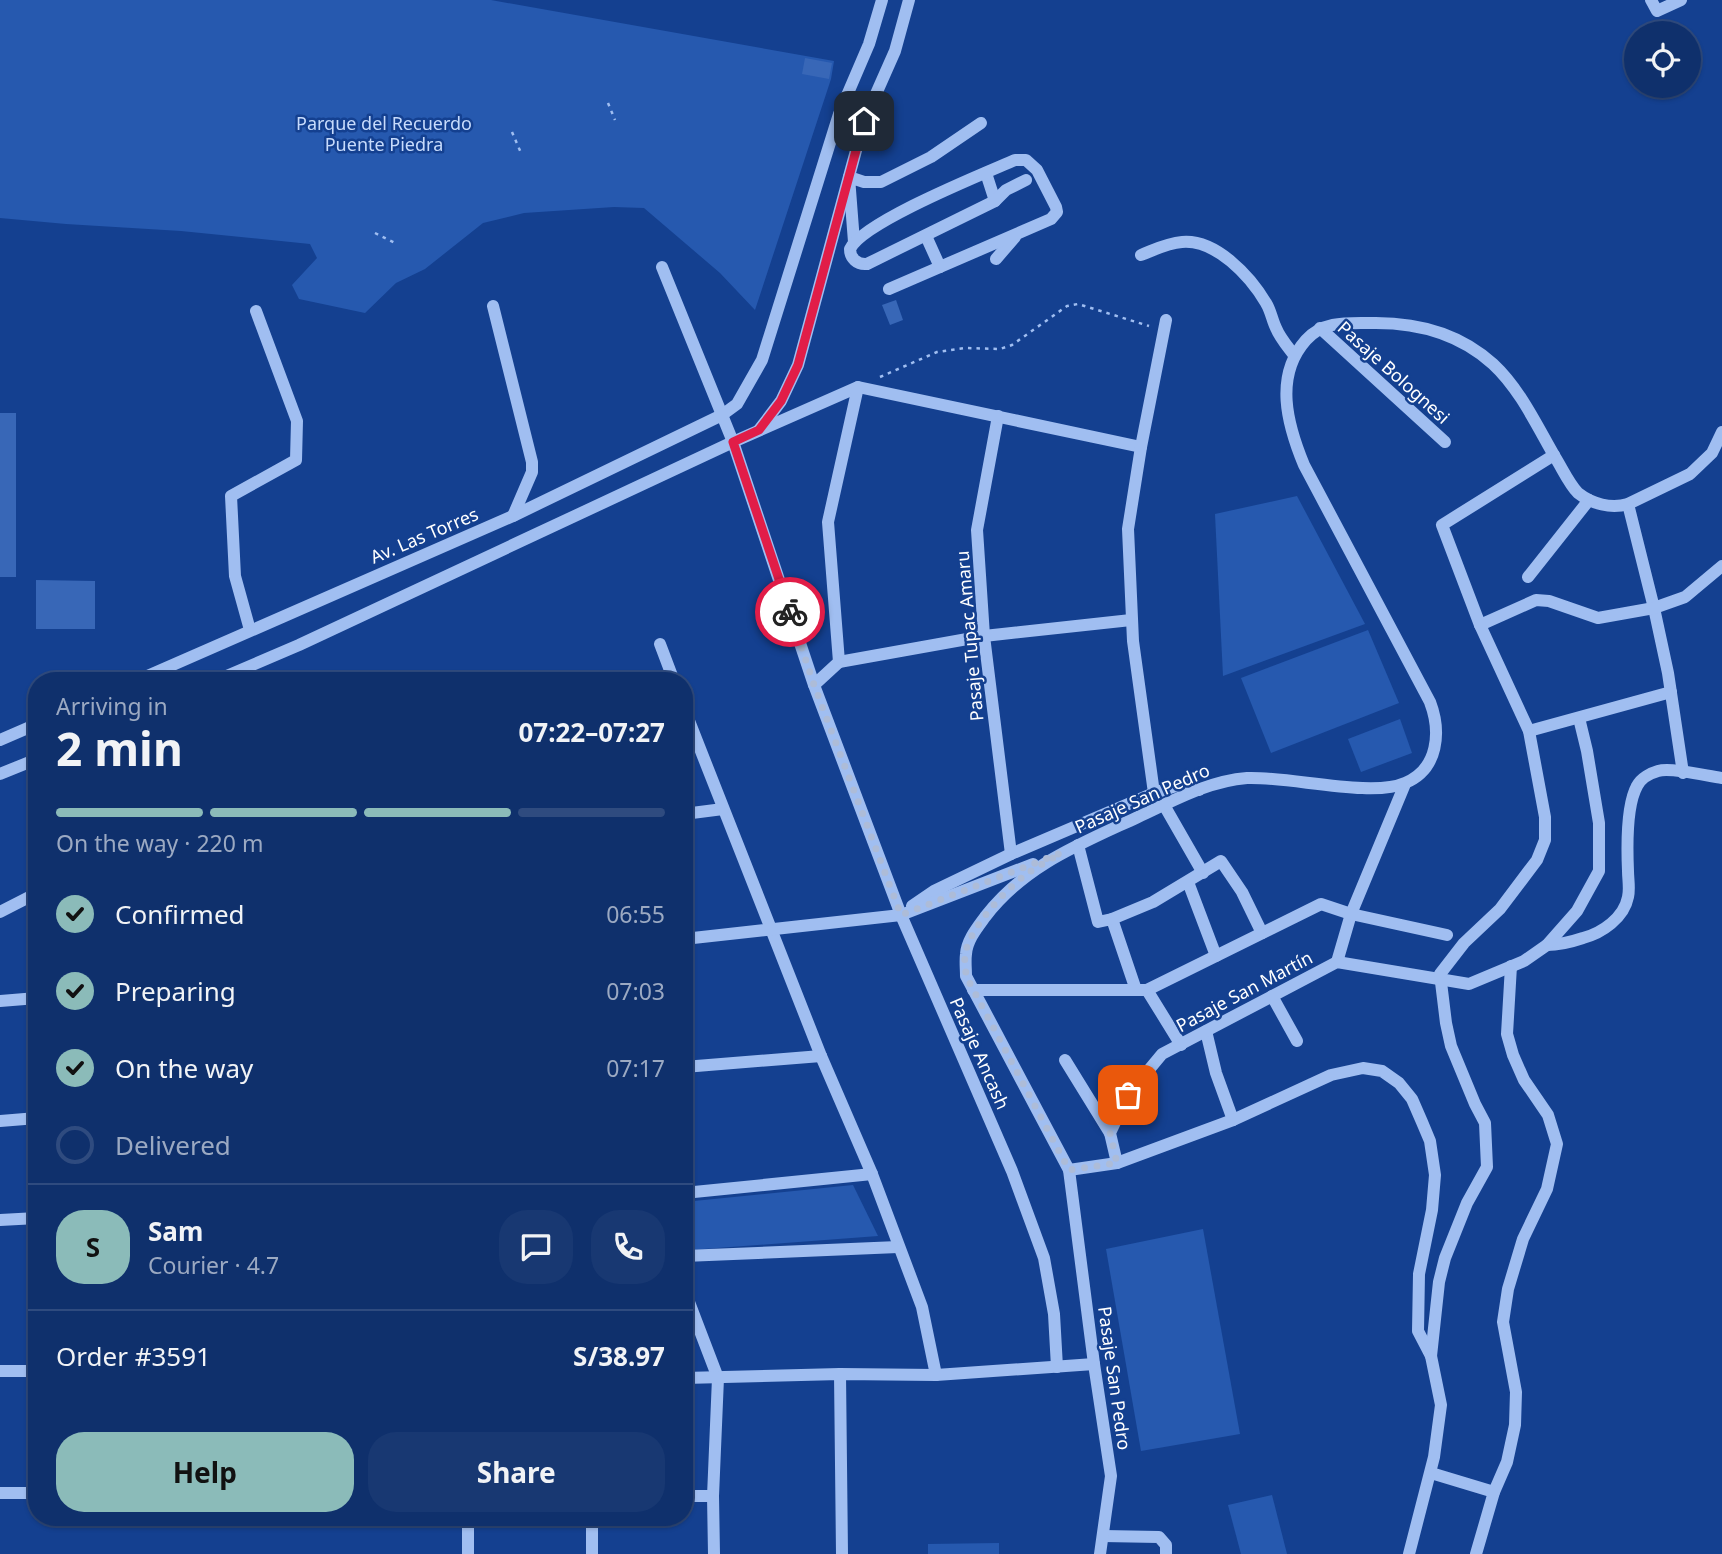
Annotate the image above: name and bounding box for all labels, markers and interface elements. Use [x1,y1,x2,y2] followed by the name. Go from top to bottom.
[1624,21,1701,98] map controls
[1624,21,1701,98] button: locate
[834,91,894,151] pin
[845,102,883,140] icon: home
[296,111,472,156] park label: Parque del Recuerdo Puente Piedra
[1333,315,1455,429] street label: Pasaje Bolognesi
[366,501,482,569] street label: Av. Las Torres
[950,550,988,722] street label: Pasaje Tupac Amaru
[755,577,825,647] courier
[771,593,809,631] icon: bike
[56,690,168,722] text: Arriving in
[518,714,665,750] text: 07:22–07:27
[56,717,183,779] text: 2 min
[1071,758,1213,838] street label: Pasaje San Pedro
[56,827,263,859] text: On the way · 220 m
[56,895,94,933] icon: check
[115,896,245,932] text: Confirmed
[606,898,665,930] text: 06:55
[1172,945,1316,1037] street label: Pasaje San Martín
[56,972,94,1010] icon: check
[115,973,236,1009] text: Preparing
[606,975,665,1007] text: 07:03
[945,993,1015,1113] street label: Pasaje Ancash
[56,1049,94,1087] icon: check
[115,1050,253,1086] text: On the way
[606,1052,665,1084] text: 07:17
[1098,1065,1158,1125] pin
[1109,1076,1147,1114] icon: bag
[115,1127,231,1163] text: Delivered
[499,1210,573,1284] button: chat
[591,1210,665,1284] button: phone
[148,1213,203,1249] text: Sam
[86,1229,100,1265] text: S
[148,1249,279,1281] text: Courier · 4.7
[1093,1305,1137,1451] street label: Pasaje San Pedro
[56,1338,211,1374] text: Order #3591
[573,1338,665,1374] text: S/38.97
[56,1432,354,1512] button: Help
[368,1432,665,1512] button: Share

